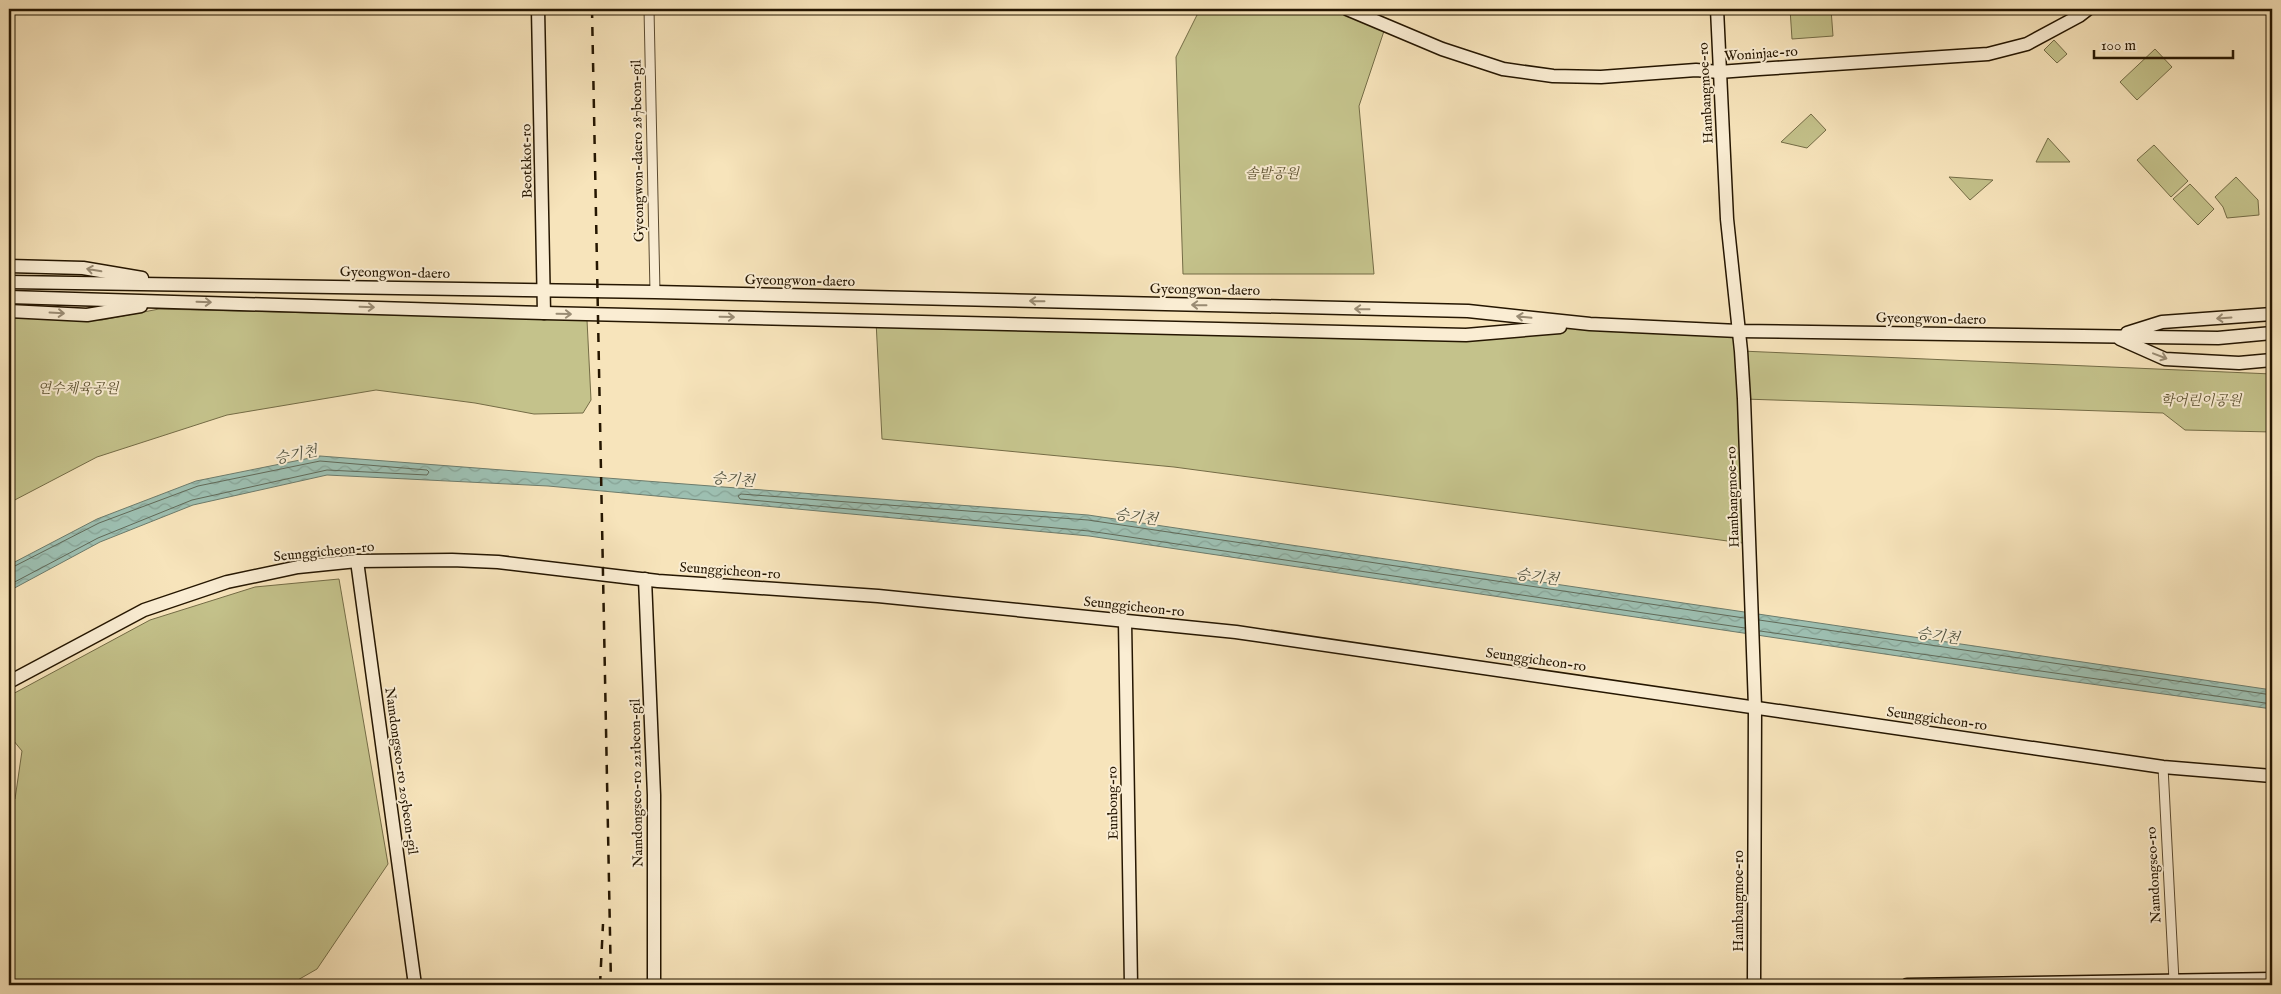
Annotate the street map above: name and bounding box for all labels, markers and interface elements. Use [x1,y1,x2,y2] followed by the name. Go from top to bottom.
[2094,28,2232,60] scale bar
[2101,36,2137,55] text: 100 m
[1694,41,1718,144] street label: Hambangmoe-ro
[1724,42,1799,66] street label: Woninjae-ro
[627,59,649,242] street label: Gyeongwon-daero 287beon-gil
[517,123,537,198] street label: Beotkkot-ro
[1245,165,1301,183] park label: 솔밭공원
[340,263,451,283] street label: Gyeongwon-daero
[87,264,103,274] one-way arrow
[745,271,856,291] street label: Gyeongwon-daero
[1150,280,1261,300] street label: Gyeongwon-daero
[1029,296,1046,306] one-way arrow
[196,297,212,306] one-way arrow
[1192,300,1208,310] one-way arrow
[358,302,375,312] one-way arrow
[1354,304,1370,314] one-way arrow
[49,309,65,318] one-way arrow
[556,309,572,318] one-way arrow
[1876,309,1987,329] street label: Gyeongwon-daero
[1516,312,1532,322] one-way arrow
[718,313,734,322] one-way arrow
[2216,314,2232,323] one-way arrow
[2152,352,2167,362] one-way arrow
[37,380,120,398] park label: 연수체육공원
[2160,392,2243,410] park label: 학어린이공원
[273,441,321,468] water label: 승기천
[1722,446,1744,548] street label: Hambangmoe-ro
[711,469,757,491] water label: 승기천
[1113,505,1160,530] water label: 승기천
[273,538,376,566] street label: Seunggicheon-ro
[679,558,782,584] street label: Seunggicheon-ro
[1514,565,1561,590] water label: 승기천
[1083,593,1186,621] street label: Seunggicheon-ro
[1915,624,1962,649] water label: 승기천
[1485,644,1588,676] street label: Seunggicheon-ro
[380,686,422,856] street label: Namdongseo-ro 205beon-gil
[627,698,647,867] street label: Namdongseo-ro 221beon-gil
[1886,703,1989,735] street label: Seunggicheon-ro
[1103,766,1123,840] street label: Eunbong-ro
[2142,826,2166,924] street label: Namdongseo-ro
[1730,850,1748,952] street label: Hambangmoe-ro

